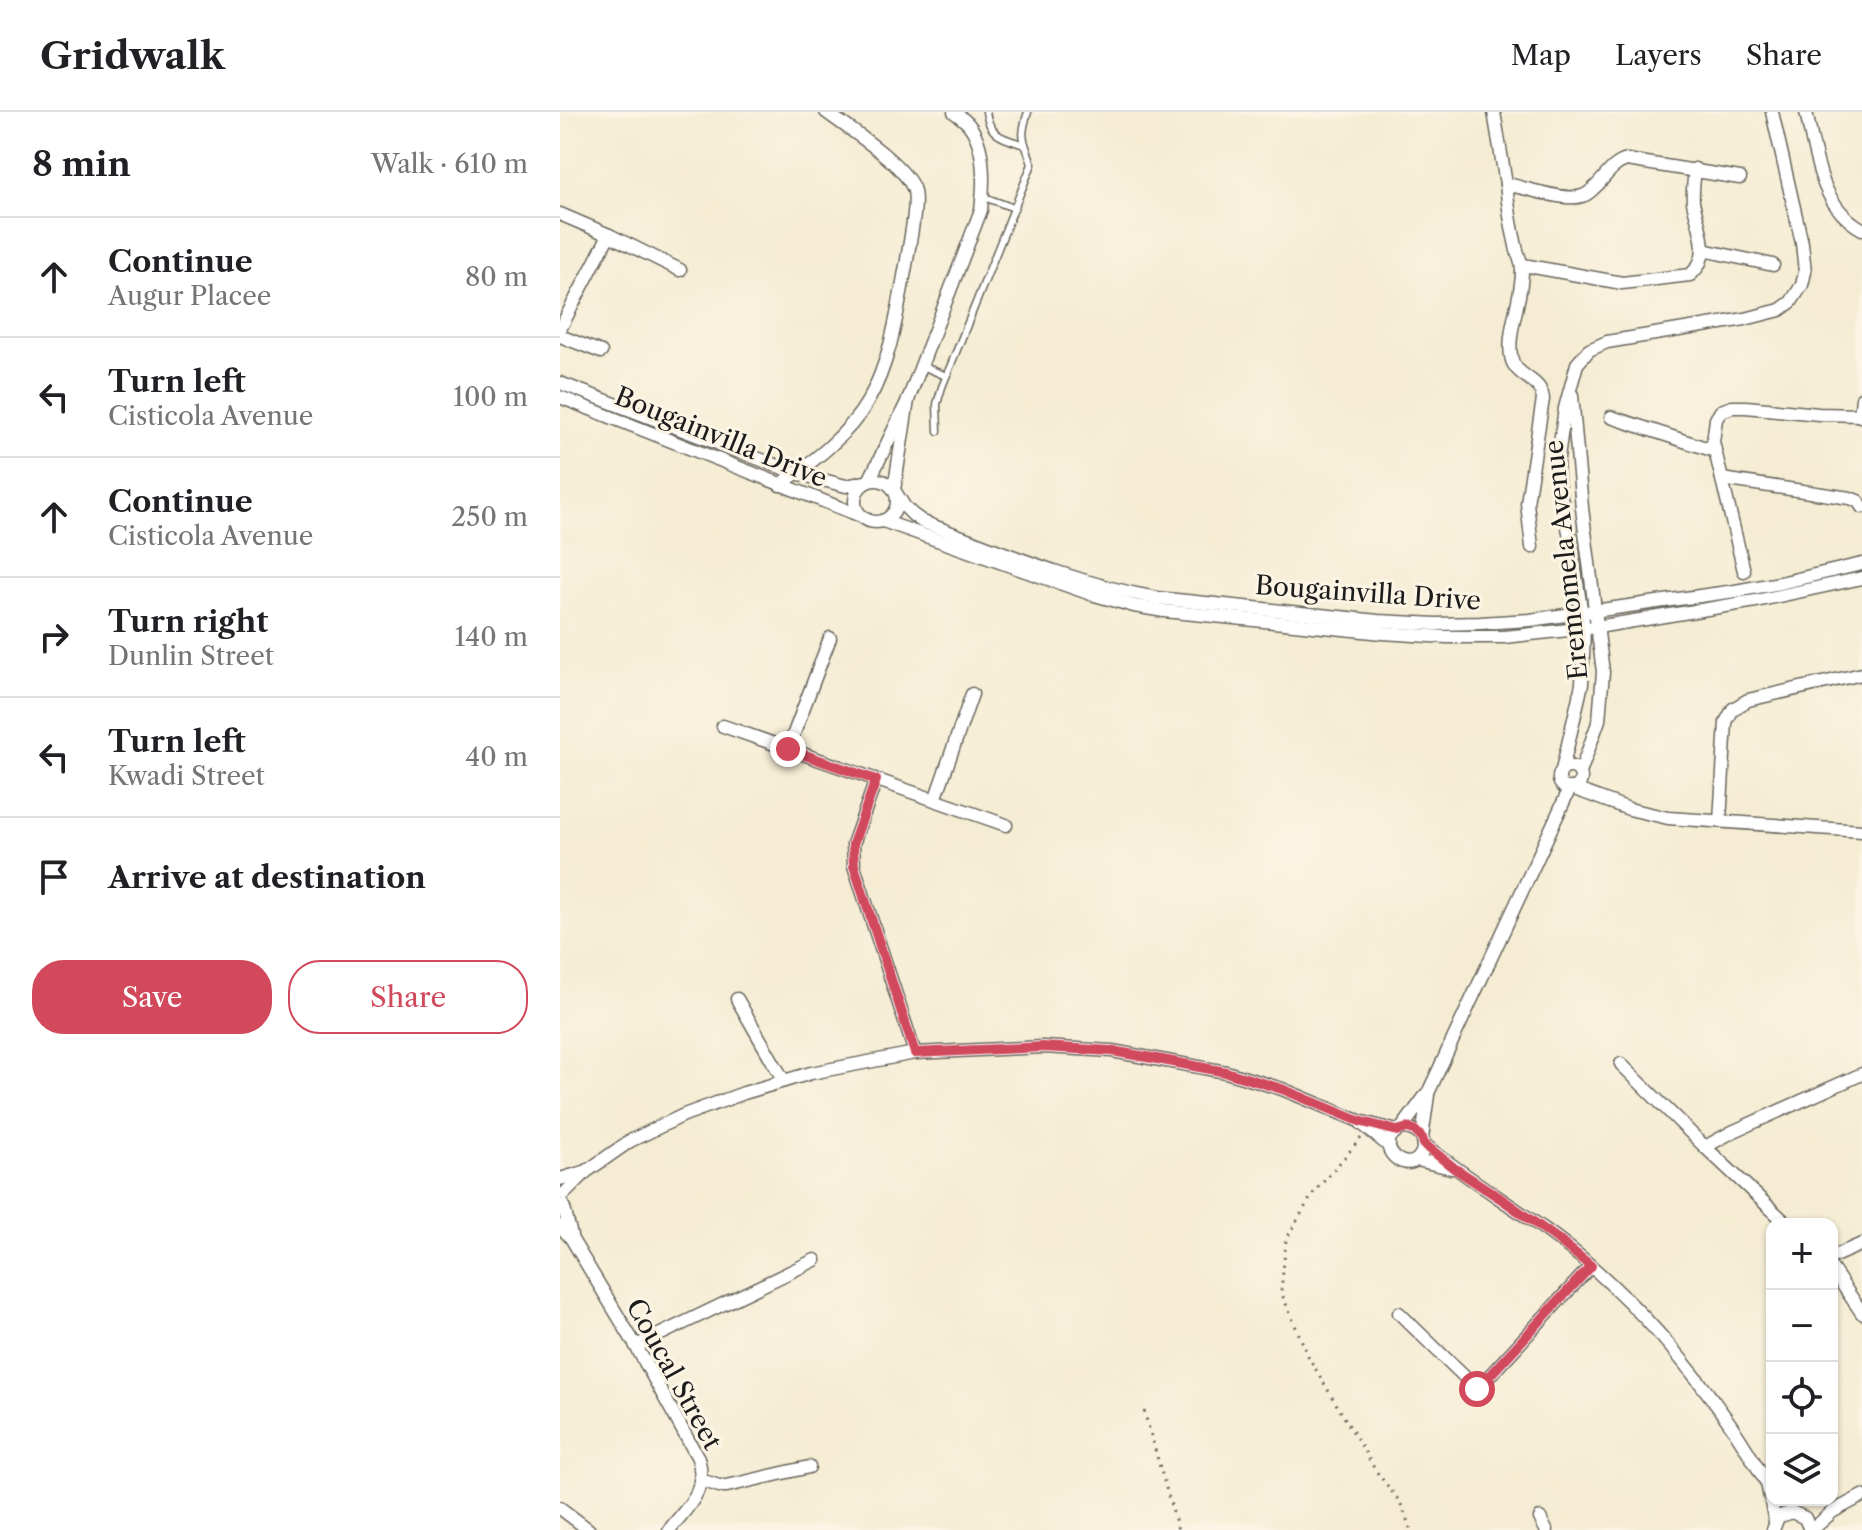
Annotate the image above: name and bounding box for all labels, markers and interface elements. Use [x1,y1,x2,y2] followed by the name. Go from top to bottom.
[40,32,225,79] text: Gridwalk
[1511,38,1571,72] text: Map
[1615,38,1702,72] text: Layers
[1746,38,1822,72] text: Share
[32,143,131,185] text: 8 min
[371,148,528,180] text: Walk · 610 m
[108,243,253,280] text: Continue
[32,255,76,299] icon: ahead
[465,261,528,293] text: 80 m
[108,280,271,312] text: Augur Placee
[108,363,245,400] text: Turn left
[32,375,76,419] icon: left
[610,380,832,494] street label: Bougainvilla Drive
[453,381,528,413] text: 100 m
[108,400,313,432] text: Cisticola Avenue
[1537,438,1595,682] street label: Eremomela Avenue
[108,483,253,520] text: Continue
[32,495,76,539] icon: ahead
[451,501,528,533] text: 250 m
[108,520,313,552] text: Cisticola Avenue
[1254,569,1482,617] street label: Bougainvilla Drive
[108,603,268,640] text: Turn right
[32,615,76,659] icon: right
[454,621,528,653] text: 140 m
[108,640,274,672] text: Dunlin Street
[108,723,245,760] text: Turn left
[770,731,806,767] route end
[32,735,76,779] icon: left
[465,741,528,773] text: 40 m
[108,760,265,792] text: Kwadi Street
[32,855,76,899] icon: arrive
[108,859,426,896] text: Arrive at destination
[32,960,272,1034] button: Save
[288,960,528,1034] button: Share
[1766,1218,1838,1506] map controls
[1766,1218,1838,1290] button: +
[1766,1290,1838,1362] button: −
[619,1293,729,1456] street label: Coucal Street
[1766,1362,1838,1434] button: locate
[1459,1371,1495,1407] route start
[1766,1434,1838,1506] button: layers

